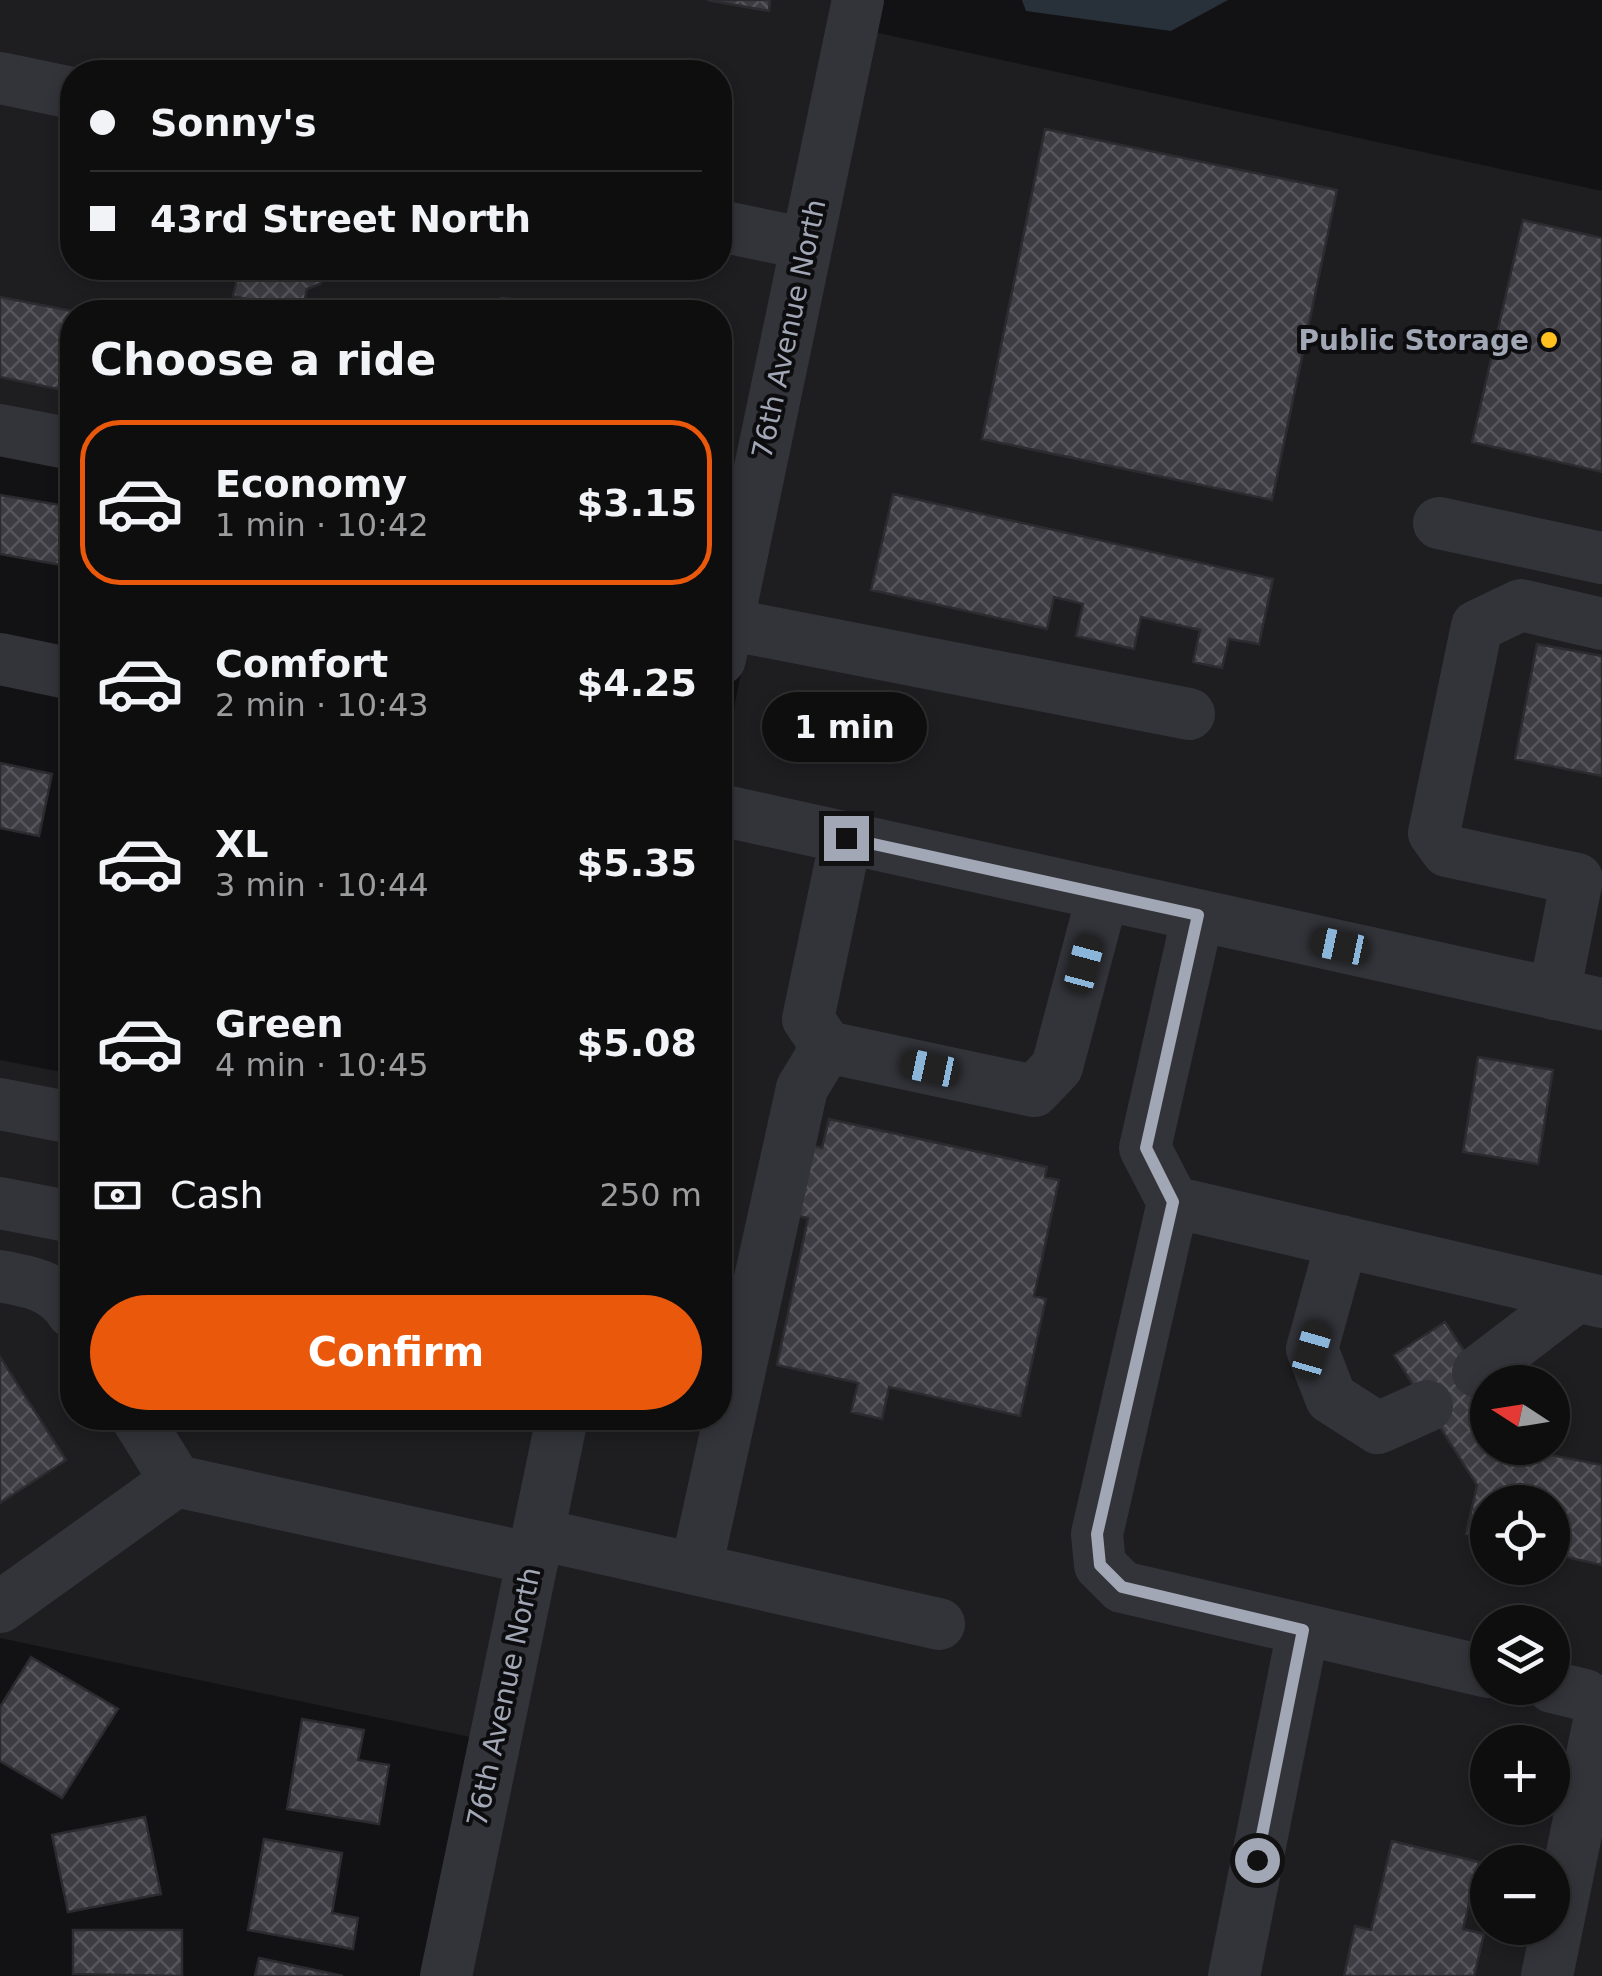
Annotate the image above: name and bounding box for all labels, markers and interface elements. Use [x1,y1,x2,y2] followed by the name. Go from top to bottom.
[150,101,317,145] text: Sonny's
[745,196,833,462] street label: 76th Avenue North
[150,197,531,241] text: 43rd Street North
[1298,324,1529,357] place label: Public Storage
[1538,329,1560,351] marker: Public Storage
[90,333,436,386] text: Choose a ride
[95,458,185,548] icon: car
[215,462,407,506] text: Economy
[577,481,697,525] text: $3.15
[215,506,429,544] text: 1 min · 10:42
[95,638,185,728] icon: car
[215,642,388,686] text: Comfort
[577,661,697,705] text: $4.25
[215,686,429,724] text: 2 min · 10:43
[764,693,928,763] callout: 1 min
[794,708,895,746] text: 1 min
[824,816,869,861] route end
[95,818,185,908] icon: car
[215,822,269,866] text: XL
[577,841,697,885] text: $5.35
[215,866,429,904] text: 3 min · 10:44
[1308,925,1372,967] car
[1062,931,1106,997] car
[95,998,185,1088] icon: car
[215,1002,344,1046] text: Green
[577,1021,697,1065] text: $5.08
[215,1046,429,1084] text: 4 min · 10:45
[898,1047,962,1089] car
[90,1168,145,1223] icon: cash
[170,1173,264,1217] text: Cash
[600,1176,702,1214] text: 250 m
[90,1295,702,1410] button: Confirm
[1289,1317,1335,1383] car
[1470,1365,1570,1465] north arrow
[1470,1365,1570,1945] map controls
[1470,1485,1570,1585] button: locate
[460,1564,548,1830] street label: 76th Avenue North
[1470,1605,1570,1705] button: layers
[1470,1725,1570,1825] button: +
[1235,1838,1280,1883] route start
[1470,1845,1570,1945] button: −

